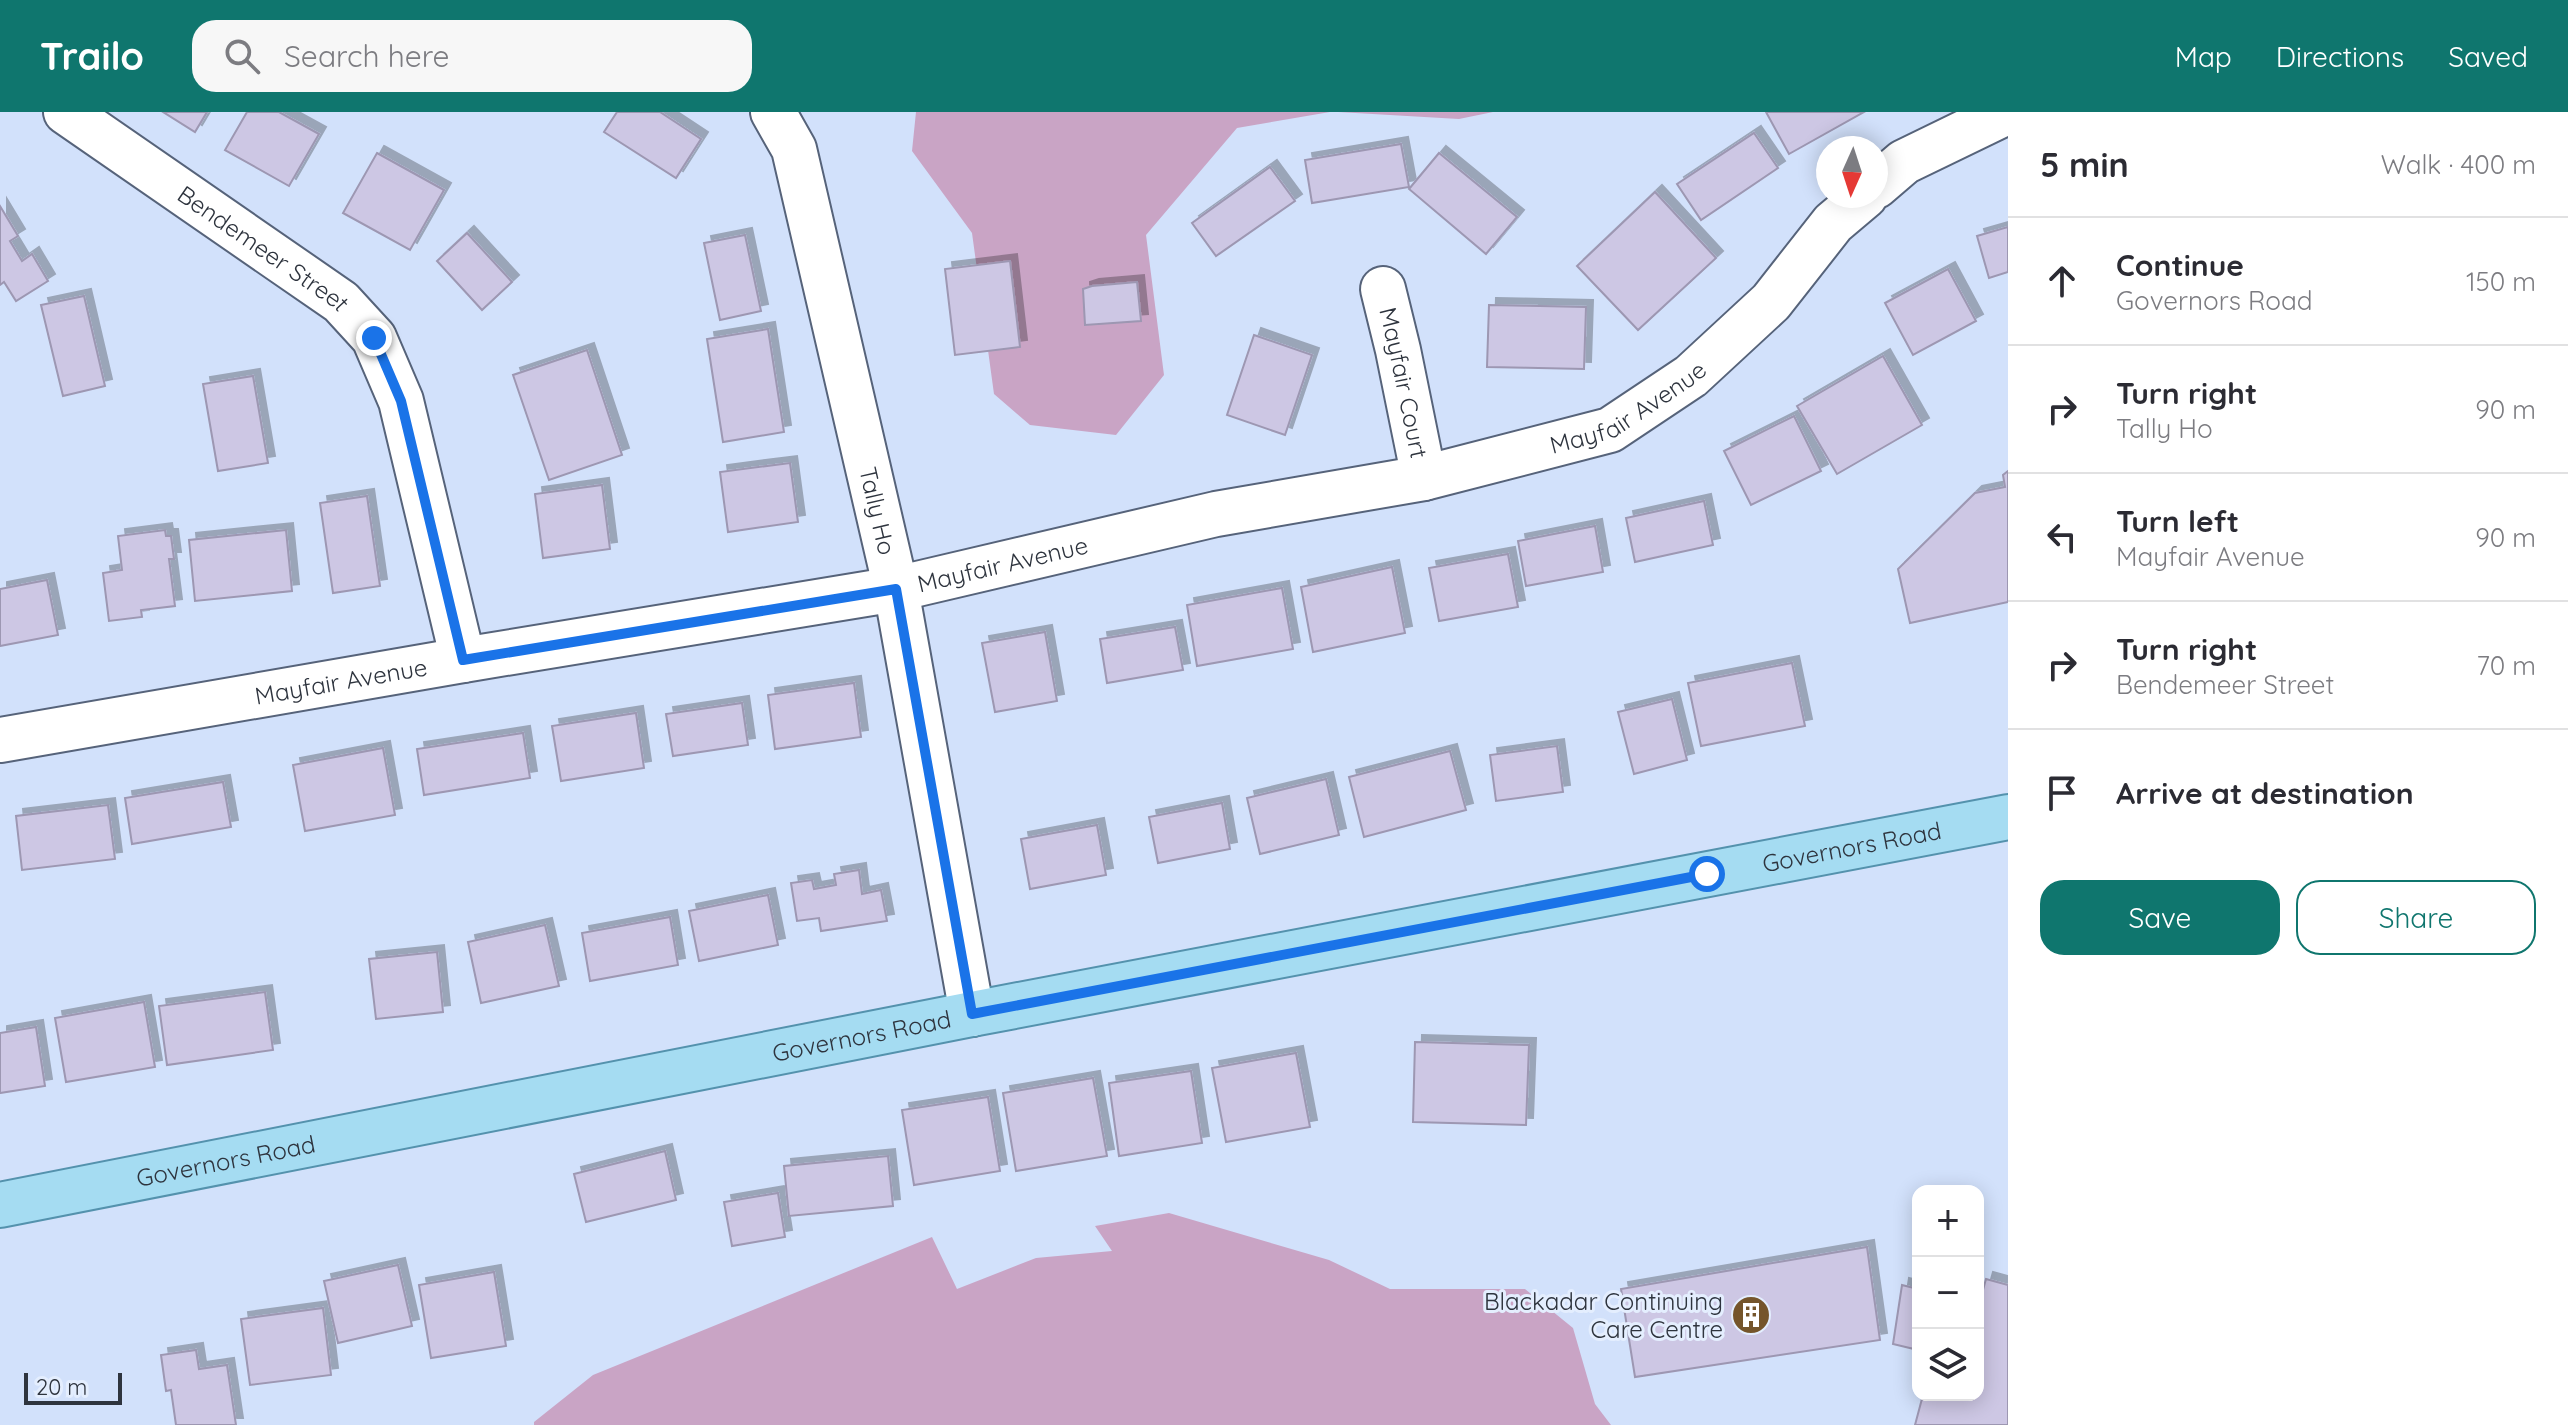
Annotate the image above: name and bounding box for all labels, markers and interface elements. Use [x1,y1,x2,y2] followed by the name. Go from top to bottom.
[192,20,752,92] search box
[40,32,144,80] text: Trailo
[220,34,264,78] icon: search
[284,37,450,75] text: Search here
[2175,39,2232,74] text: Map
[2276,39,2404,74] text: Directions
[2448,39,2528,74] text: Saved
[1816,136,1888,208] north arrow
[2040,143,2129,186] text: 5 min
[2381,148,2536,181] text: Walk · 400 m
[172,179,356,317] street label: Bendemeer Street
[2116,246,2244,284] text: Continue
[2040,259,2084,303] icon: ahead
[2466,265,2536,298] text: 150 m
[2116,284,2313,317] text: Governors Road
[1373,304,1435,461] street label: Mayfair Court
[356,320,392,356] route end
[1547,355,1712,460] street label: Mayfair Avenue
[2116,374,2257,412] text: Turn right
[2040,387,2084,431] icon: right
[2475,393,2536,426] text: 90 m
[2116,412,2213,445] text: Tally Ho
[853,464,903,558] street label: Tally Ho
[2116,502,2239,540] text: Turn left
[2040,515,2084,559] icon: left
[2475,521,2536,554] text: 90 m
[914,530,1091,599] street label: Mayfair Avenue
[2116,540,2305,573] text: Mayfair Avenue
[2116,630,2257,668] text: Turn right
[2040,643,2084,687] icon: right
[2476,649,2536,682] text: 70 m
[253,651,429,711] street label: Mayfair Avenue
[2116,668,2334,701] text: Bendemeer Street
[2040,771,2084,815] icon: arrive
[2116,774,2414,812] text: Arrive at destination
[1760,815,1944,878] street label: Governors Road
[1689,856,1725,892] route start
[2040,880,2280,955] button: Save
[2296,880,2536,955] button: Share
[770,1003,953,1068] street label: Governors Road
[134,1128,318,1193] street label: Governors Road
[1912,1185,1984,1401] map controls
[1912,1185,1984,1257] button: +
[1912,1257,1984,1329] button: −
[1484,1286,1723,1344] place label: Blackadar Continuing Care Centre
[1730,1294,1772,1336] building icon: Blackadar Continuing Care Centre
[1912,1329,1984,1401] button: layers
[24,1369,122,1405] scale bar
[36,1373,87,1401] text: 20 m

